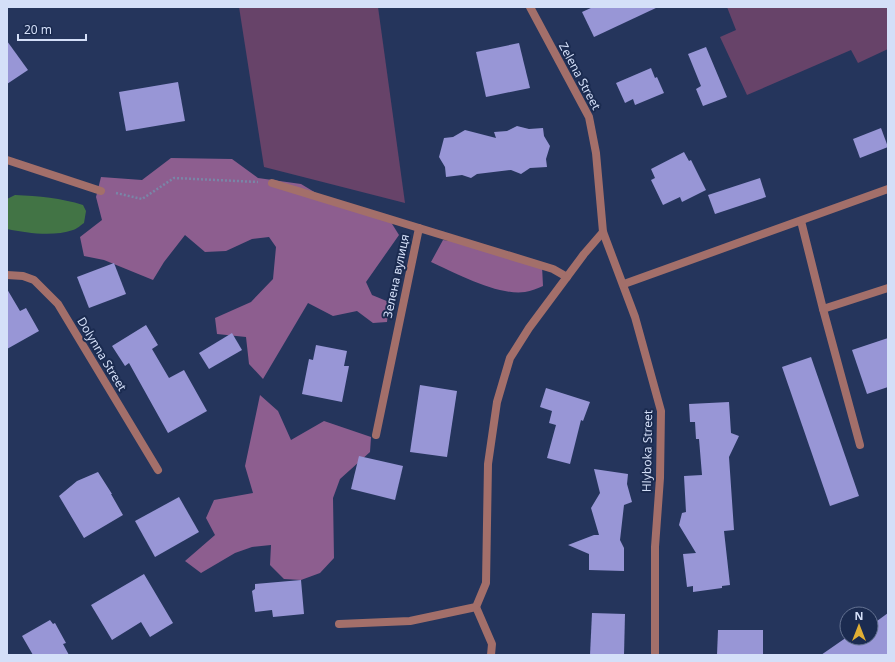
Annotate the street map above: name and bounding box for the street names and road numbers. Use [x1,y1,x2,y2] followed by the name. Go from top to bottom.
[555,39,605,113] street label: Zelena Street
[379,233,413,319] street label: Зелена вулиця
[73,314,131,395] street label: Dolynna Street
[638,409,656,492] street label: Hlyboka Street

